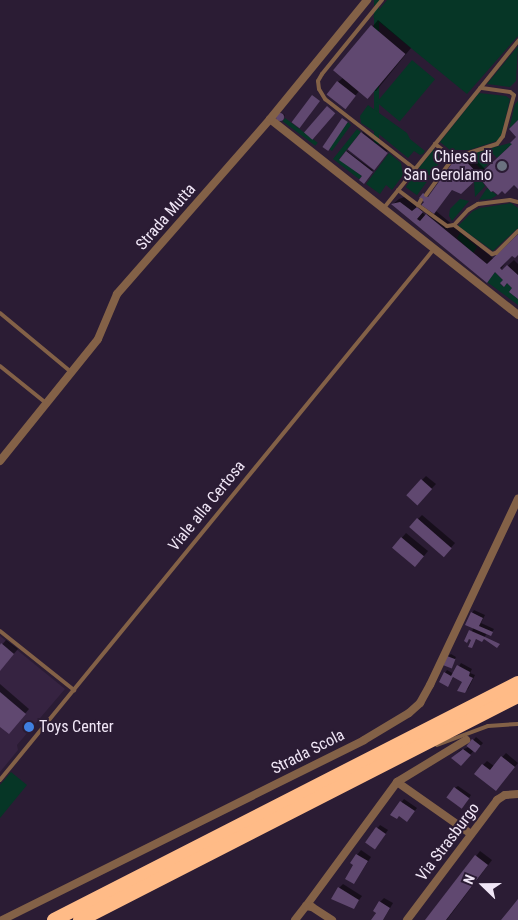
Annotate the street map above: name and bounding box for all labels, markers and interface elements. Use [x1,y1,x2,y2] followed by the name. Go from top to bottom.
[404,147,492,185] place label: Chiesa di San Gerolamo
[496,160,508,172] marker: Chiesa di San Gerolamo
[132,180,200,254] street label: Strada Mutta
[165,457,249,555] street label: Viale alla Certosa
[39,717,114,737] place label: Toys Center
[23,721,35,733] marker: Toys Center
[268,725,348,779] street label: Strada Scola
[412,799,484,885] street label: Via Strasburgo
[458,860,508,910] north arrow
[460,872,478,886] text: N

